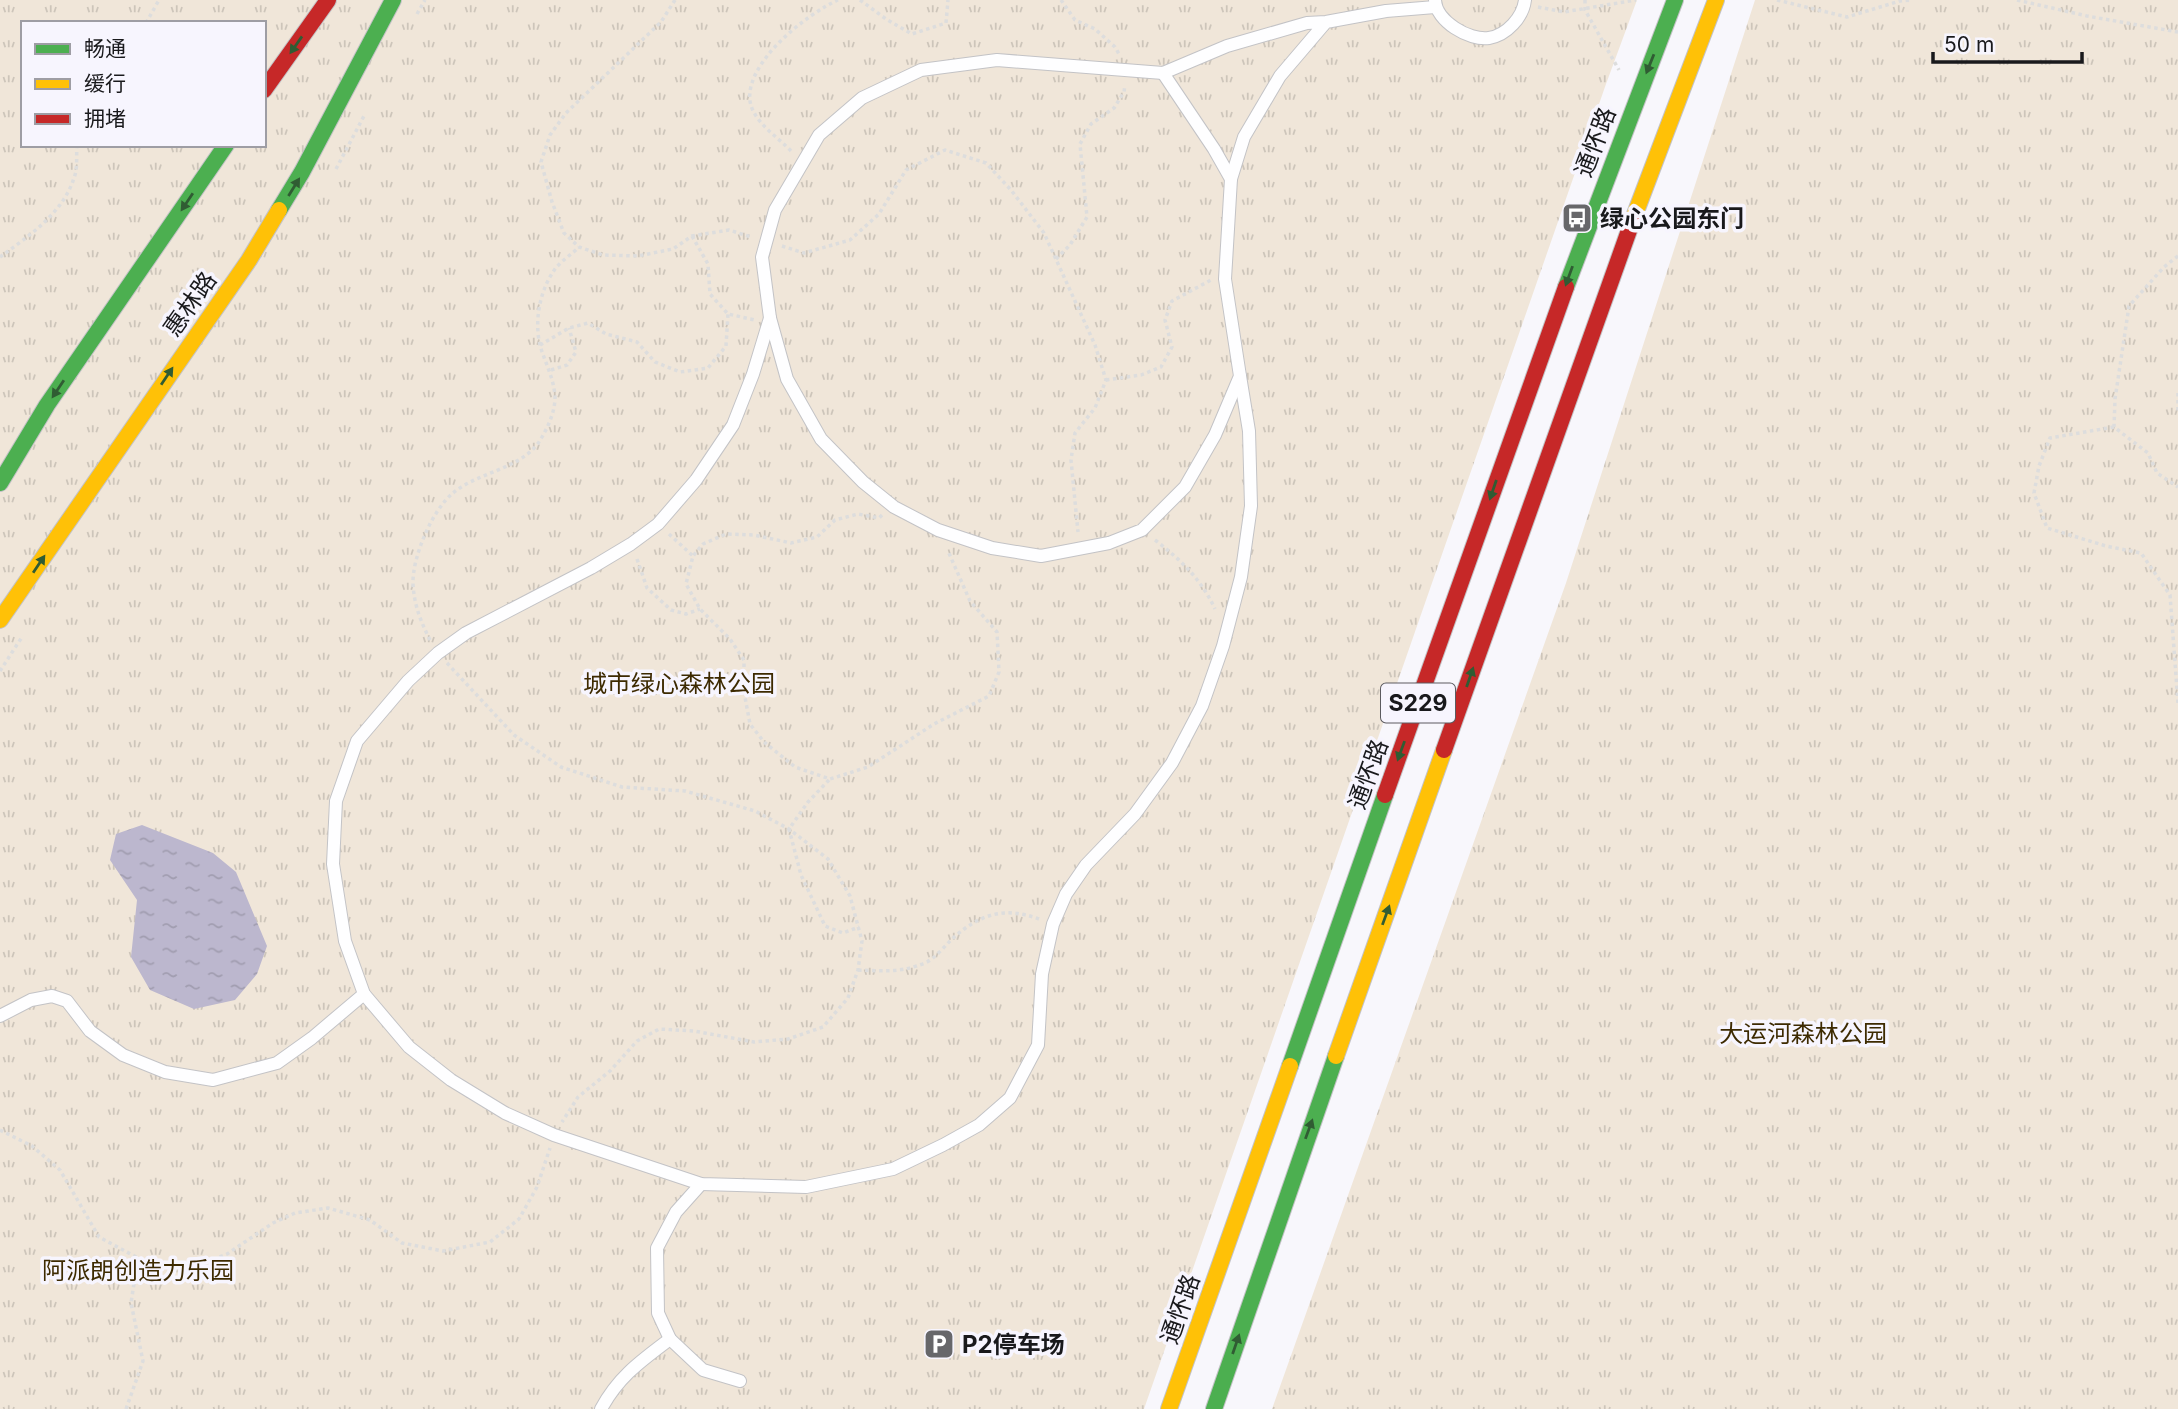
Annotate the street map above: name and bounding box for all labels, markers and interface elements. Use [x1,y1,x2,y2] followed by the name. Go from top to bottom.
[21,21,266,147] legend
[1933,21,2082,65] scale bar
[1944,32,1994,57] text: 50 m
[84,36,126,61] text: 畅通
[289,36,303,54] one-way arrow
[1645,53,1656,74] one-way arrow
[84,71,126,96] text: 缓行
[1569,103,1621,181] street label: 通怀路
[84,106,126,131] text: 拥堵
[287,177,300,196] one-way arrow
[181,192,194,211] one-way arrow
[1560,201,1594,235] bus stop icon: 绿心公园东门
[1600,204,1744,233] place label: 绿心公园东门
[157,266,223,342] street label: 惠林路
[1564,266,1575,287] one-way arrow
[160,367,174,385] one-way arrow
[51,380,65,398] one-way arrow
[1487,480,1498,501] one-way arrow
[32,554,45,573] one-way arrow
[1465,667,1476,688] one-way arrow
[583,669,775,698] park label: 城市绿心森林公园
[1381,684,1455,722] road number: S229
[1342,735,1394,813] street label: 通怀路
[1395,741,1406,762] one-way arrow
[1381,904,1392,925] one-way arrow
[1719,1019,1887,1048] park label: 大运河森林公园
[1304,1119,1315,1140] one-way arrow
[42,1256,234,1285] park label: 阿派朗创造力乐园
[1155,1270,1205,1348] street label: 通怀路
[922,1327,956,1361] parking icon: P2停车场
[962,1330,1065,1359] place label: P2停车场
[1231,1334,1242,1355] one-way arrow

